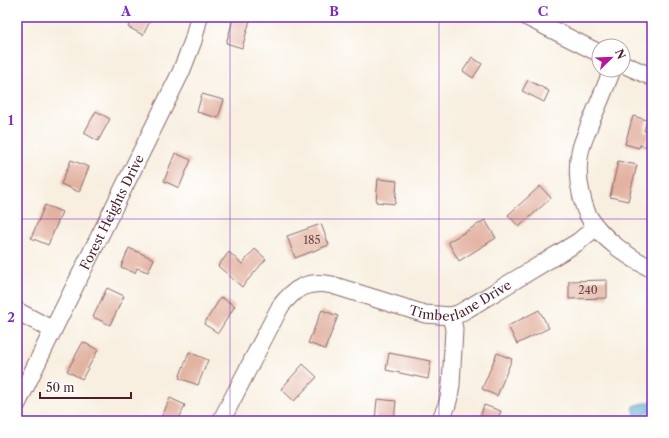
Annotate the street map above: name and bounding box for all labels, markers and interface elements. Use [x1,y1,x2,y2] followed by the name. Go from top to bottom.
[120,3,132,19] text: A
[329,3,339,19] text: B
[538,3,548,19] text: C
[591,38,631,78] north arrow
[612,47,629,62] text: N
[8,112,14,128] text: 1
[76,152,147,272] street label: Forest Heights Drive
[303,233,321,247] house number: 185
[407,276,514,324] street label: Timberlane Drive
[578,283,598,297] house number: 240
[7,309,15,325] text: 2
[40,374,131,400] scale bar
[46,380,75,395] text: 50 m

